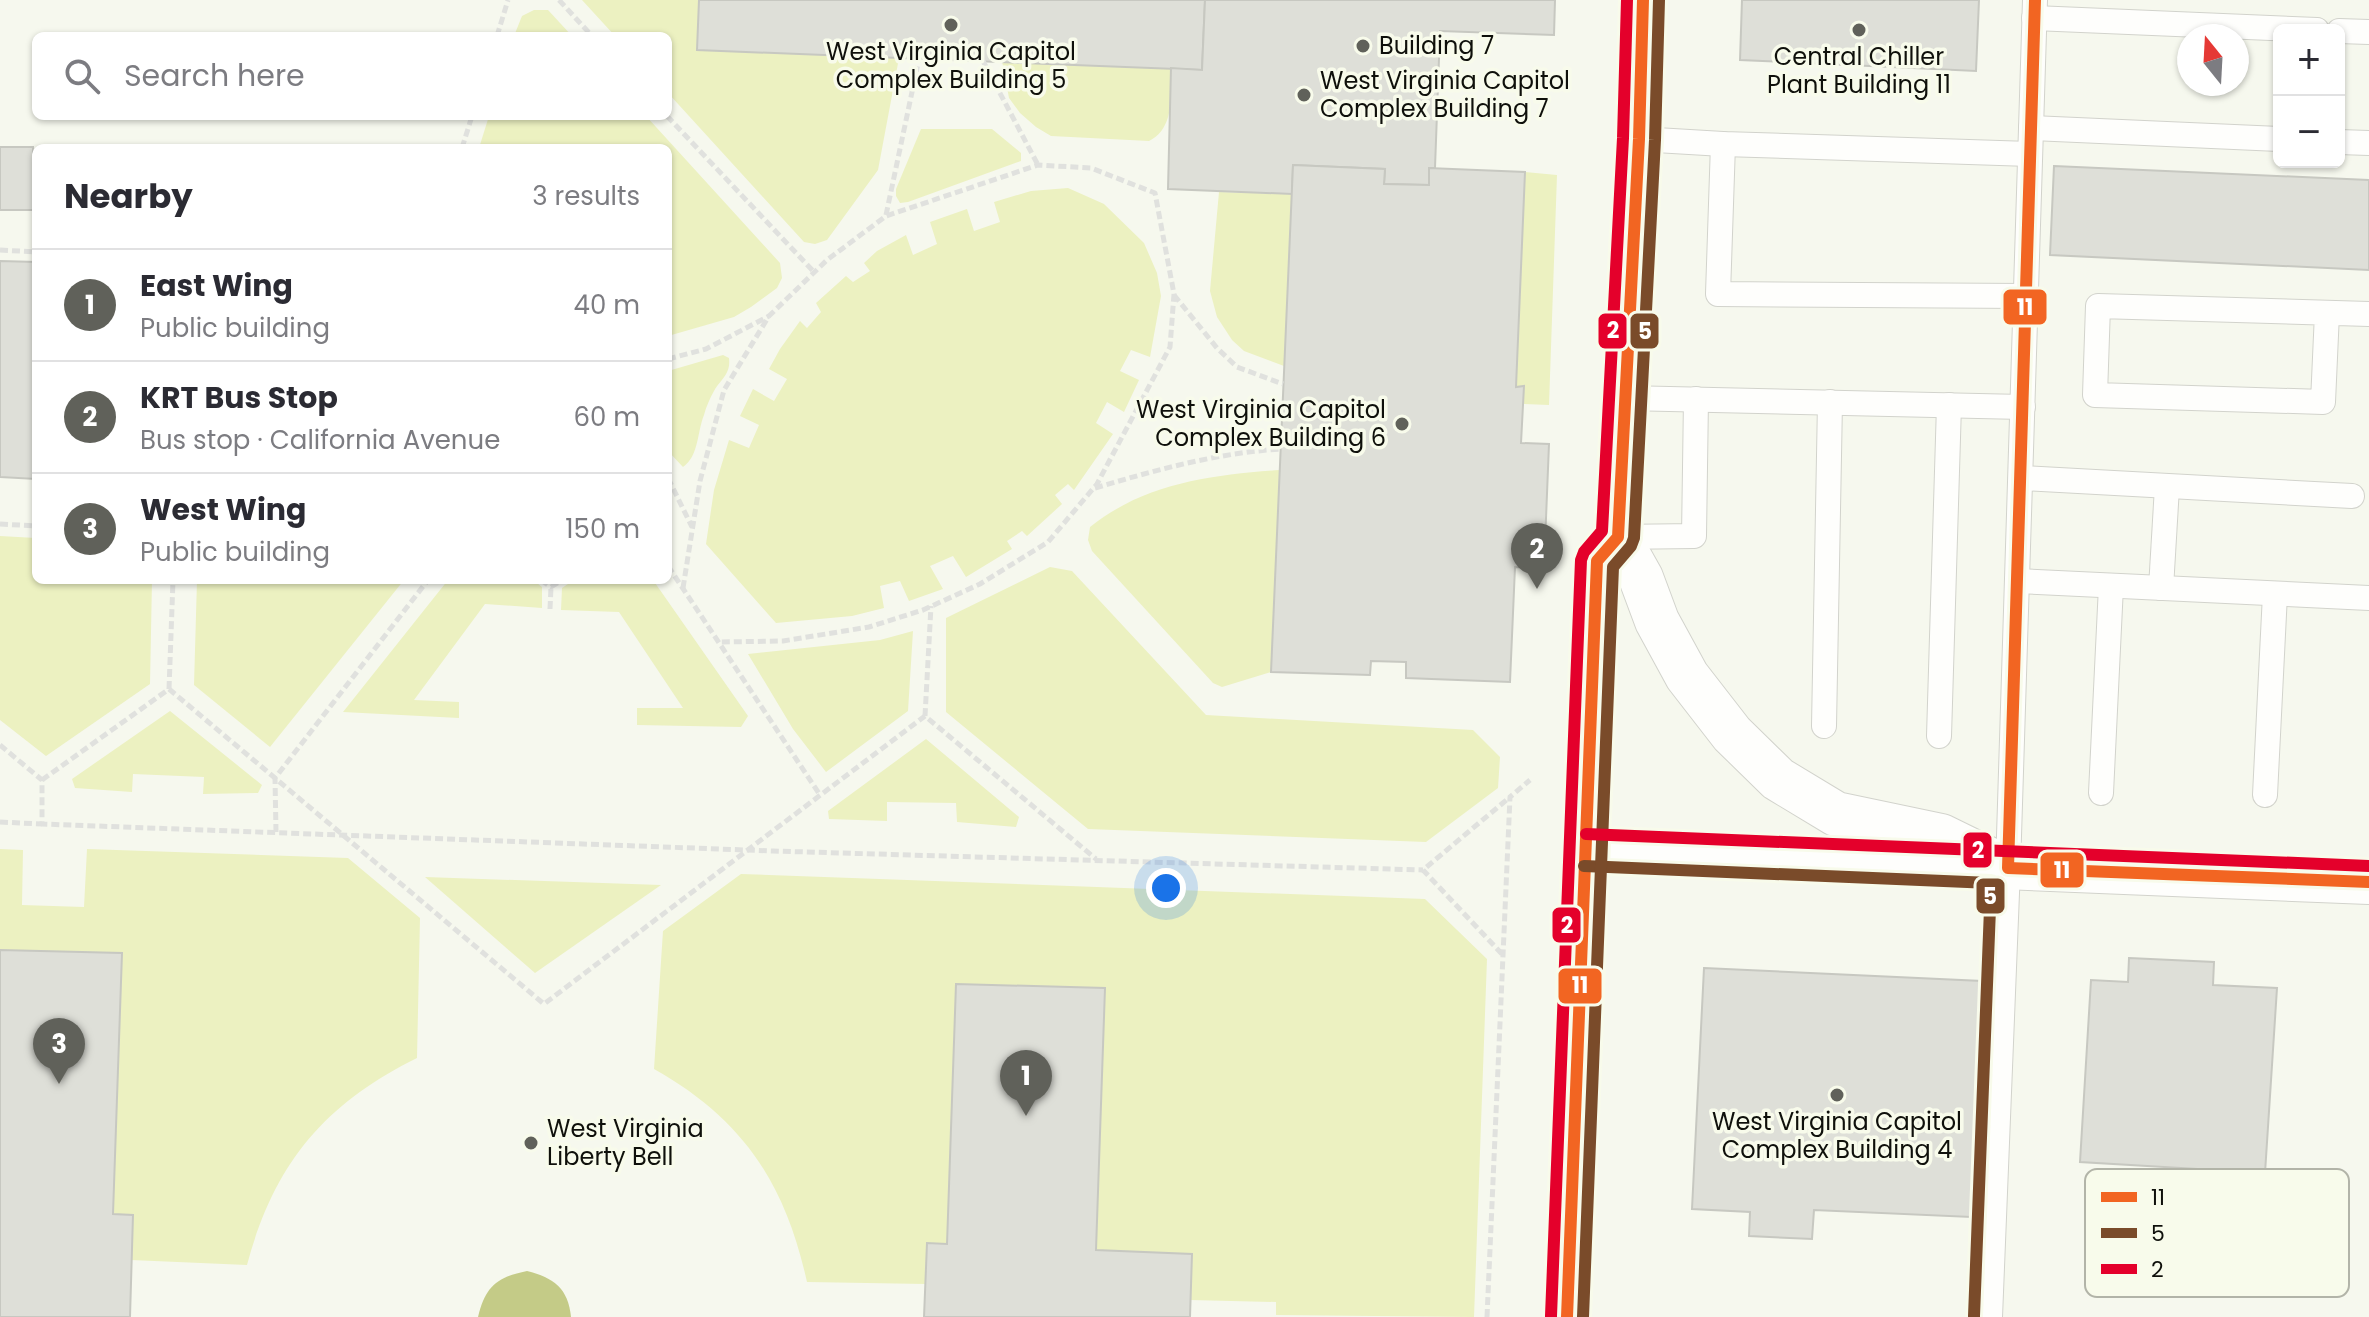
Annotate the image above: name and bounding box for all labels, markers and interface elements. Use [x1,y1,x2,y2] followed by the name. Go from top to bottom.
[942,16,960,34] marker: West Virginia Capitol Complex Building 5
[1850,21,1868,39] marker: Central Chiller Plant Building 11
[2177,24,2249,96] north arrow
[2273,24,2345,168] map controls
[2273,24,2345,96] button: +
[1379,29,1494,62] place label: Building 7
[32,32,672,120] search box
[826,35,1076,96] place label: West Virginia Capitol Complex Building 5
[1354,37,1372,55] marker: Building 7
[1767,40,1951,101] place label: Central Chiller Plant Building 11
[60,54,104,98] icon: search
[124,54,305,97] text: Search here
[1320,64,1570,125] place label: West Virginia Capitol Complex Building 7
[1295,86,1313,104] marker: West Virginia Capitol Complex Building 7
[2273,96,2345,168] button: −
[64,172,193,220] text: Nearby
[532,178,640,214] text: 3 results
[140,264,293,307] text: East Wing
[85,287,95,323] text: 1
[574,287,640,323] text: 40 m
[2002,288,2048,326] line badge: 11
[2017,292,2033,323] text: 11
[140,310,330,346] text: Public building
[1597,312,1628,350] line badge: 2
[1629,312,1660,350] line badge: 5
[1607,315,1619,346] text: 2
[1638,316,1652,347] text: 5
[140,376,338,419] text: KRT Bus Stop
[1136,393,1386,454] place label: West Virginia Capitol Complex Building 6
[83,399,97,435] text: 2
[573,399,640,435] text: 60 m
[1393,415,1411,433] marker: West Virginia Capitol Complex Building 6
[140,422,500,458] text: Bus stop · California Avenue
[140,488,306,531] text: West Wing
[82,511,98,547] text: 3
[565,511,640,547] text: 150 m
[1511,523,1563,589] pin: 2
[140,534,330,570] text: Public building
[1962,831,1993,869] line badge: 2
[1972,835,1984,866] text: 2
[2039,851,2085,889] line badge: 11
[2054,855,2070,886] text: 11
[1146,868,1186,908] your location
[1975,877,2006,915] line badge: 5
[1983,881,1997,912] text: 5
[1551,906,1582,944] line badge: 2
[1561,910,1573,941] text: 2
[1557,967,1603,1005] line badge: 11
[1572,970,1588,1001] text: 11
[33,1018,85,1084] pin: 3
[1000,1050,1052,1116] pin: 1
[1828,1086,1846,1104] marker: West Virginia Capitol Complex Building 4
[1712,1105,1962,1166] place label: West Virginia Capitol Complex Building 4
[547,1112,704,1173] place label: West Virginia Liberty Bell
[522,1134,540,1152] marker: West Virginia Liberty Bell
[2085,1169,2349,1297] legend
[2151,1182,2165,1213] text: 11
[2151,1218,2165,1249] text: 5
[2151,1254,2164,1285] text: 2

